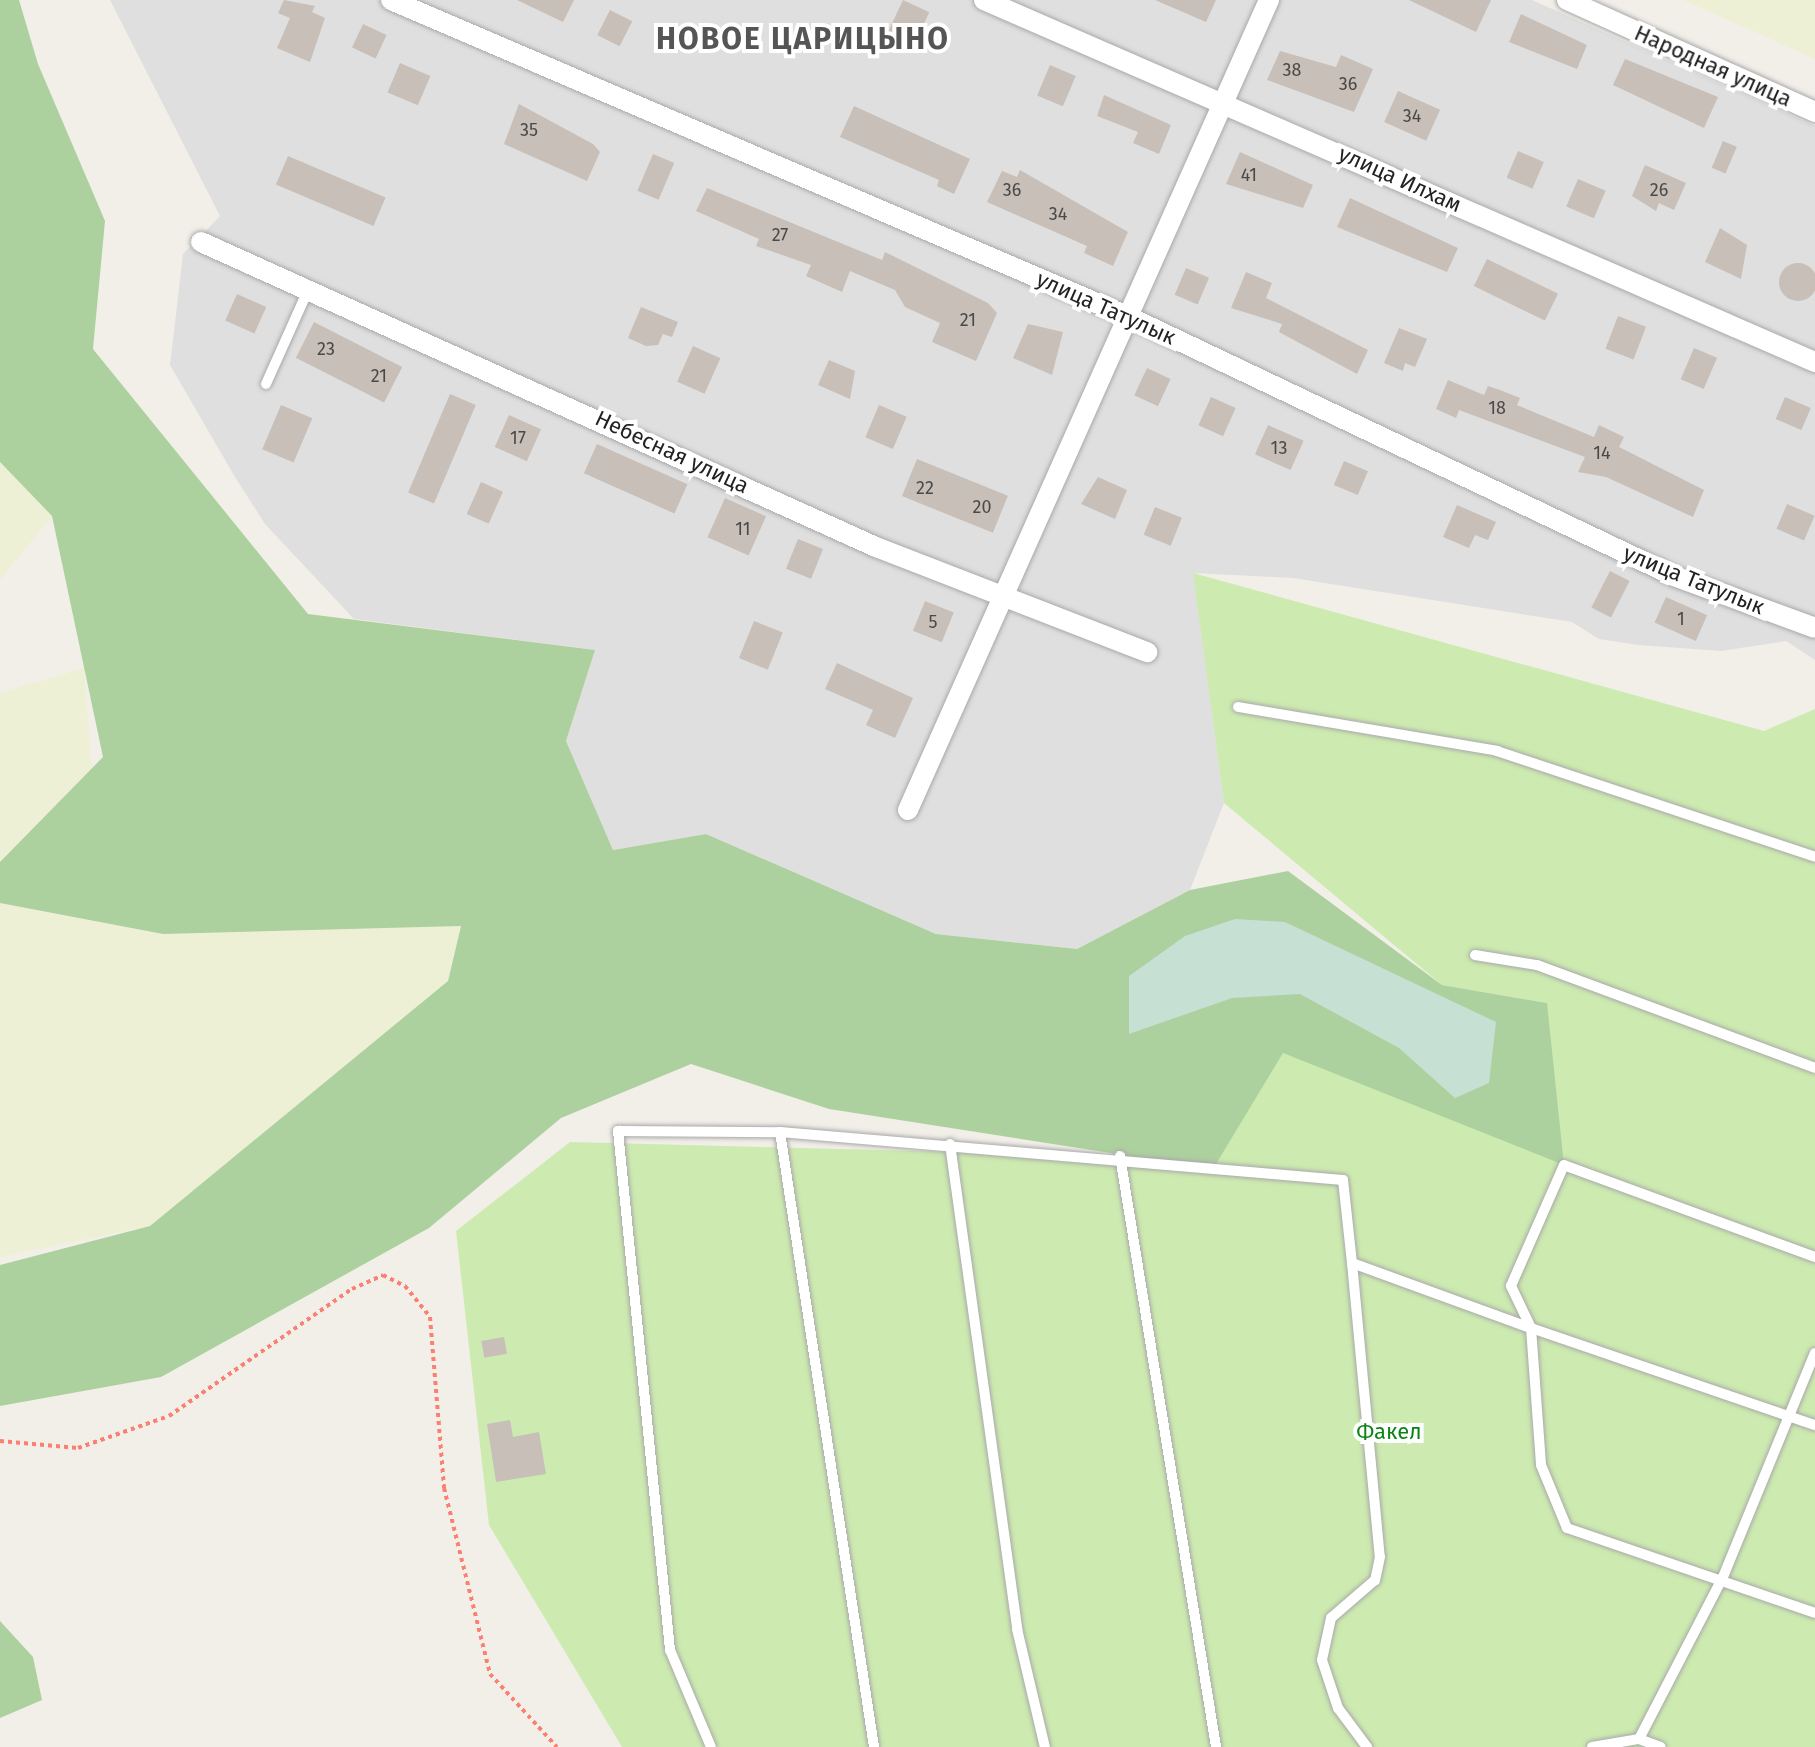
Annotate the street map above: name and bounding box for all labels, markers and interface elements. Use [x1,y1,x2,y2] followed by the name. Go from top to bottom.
[1630,20,1796,112] street label: Народная улица
[656,21,950,57] district label: НОВОЕ ЦАРИЦЫНО
[1283,59,1301,81] house number: 38
[1339,73,1357,95] house number: 36
[1403,105,1421,127] house number: 34
[520,119,538,141] house number: 35
[1334,140,1466,218] street label: улица Илхам
[1241,164,1257,186] house number: 41
[1003,179,1021,201] house number: 36
[1650,179,1668,201] house number: 26
[1049,203,1067,225] house number: 34
[772,224,788,246] house number: 27
[1032,266,1180,350] street label: улица Татулык
[960,309,976,331] house number: 21
[317,338,335,360] house number: 23
[371,365,387,387] house number: 21
[1488,397,1506,419] house number: 18
[591,405,753,499] street label: Небесная улица
[510,427,526,449] house number: 17
[1271,437,1287,459] house number: 13
[1593,442,1611,464] house number: 14
[916,477,934,499] house number: 22
[973,496,991,518] house number: 20
[735,518,751,540] house number: 11
[1620,540,1768,620] street label: улица Татулык
[1677,608,1685,630] house number: 1
[928,611,938,633] house number: 5
[1356,1419,1422,1445] park label: Факел

